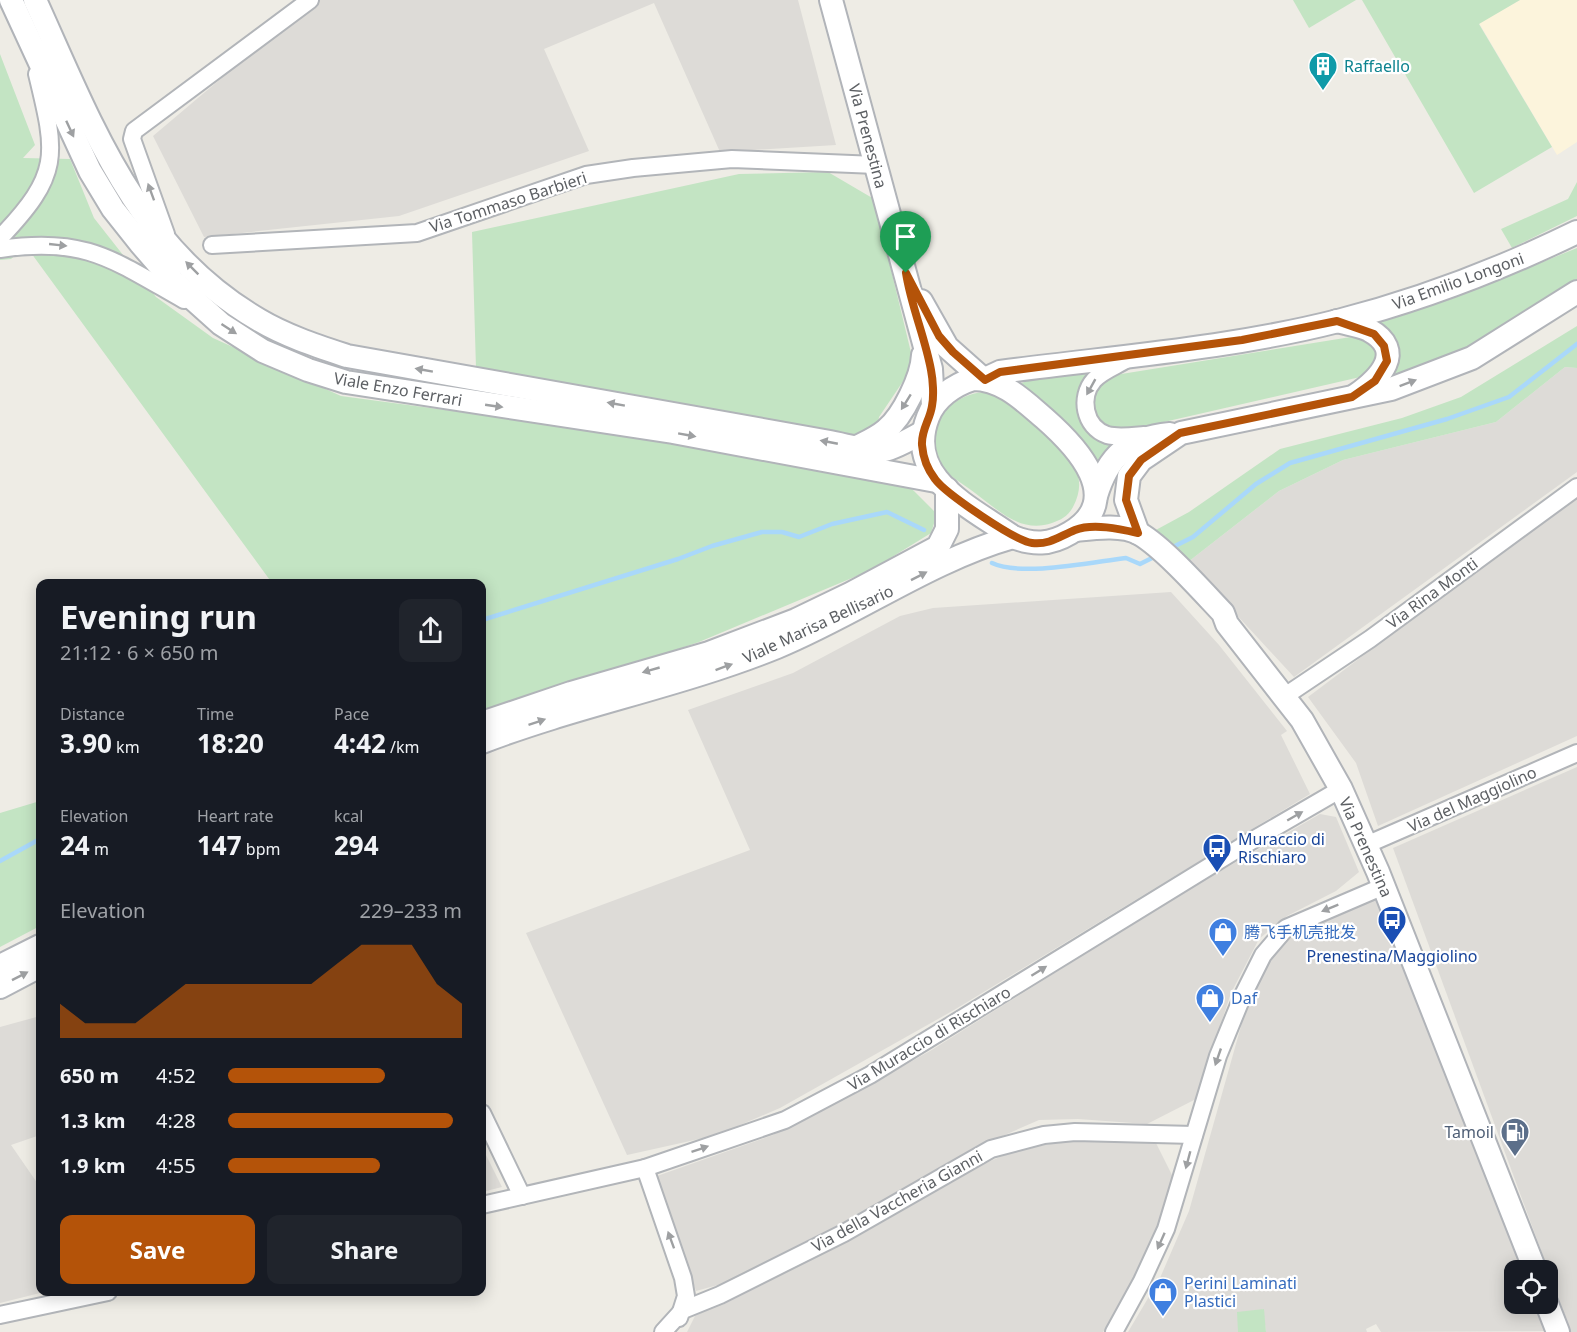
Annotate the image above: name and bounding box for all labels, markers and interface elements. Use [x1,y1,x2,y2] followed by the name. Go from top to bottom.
[1307,50,1339,92] building icon: Raffaello
[1344,55,1410,77] place label: Raffaello
[844,81,892,191] street label: Via Prenestina
[66,121,75,138] one-way arrow
[426,166,590,238] street label: Via Tommaso Barbieri
[146,183,156,201] one-way arrow
[880,211,931,273] pin
[889,220,922,253] icon: arrive
[49,240,68,250] one-way arrow
[1389,247,1527,315] street label: Via Emilio Longoni
[185,261,199,276] one-way arrow
[221,323,237,334] one-way arrow
[414,365,433,374] one-way arrow
[332,367,464,411] street label: Viale Enzo Ferrari
[1399,377,1417,387] one-way arrow
[1086,379,1096,396] one-way arrow
[900,394,911,410] one-way arrow
[606,399,625,408] one-way arrow
[484,401,503,410] one-way arrow
[677,431,696,440] one-way arrow
[819,437,838,446] one-way arrow
[1382,552,1482,634] street label: Via Rina Monti
[911,572,928,581] one-way arrow
[739,579,897,669] street label: Viale Marisa Bellisario
[60,594,257,639] text: Evening run
[399,599,462,662] button: share
[60,639,218,666] text: 21:12 · 6 × 650 m
[715,662,733,672] one-way arrow
[642,666,660,675] one-way arrow
[60,703,125,725] text: Distance
[197,703,234,725] text: Time
[334,703,369,725] text: Pace
[528,717,546,726] one-way arrow
[60,725,112,761] text: 3.90
[197,725,264,761] text: 18:20
[334,725,386,761] text: 4:42
[112,736,140,758] text: km
[386,736,420,758] text: /km
[1404,761,1540,837] street label: Via del Maggiolino
[1334,794,1398,900] street label: Via Prenestina
[60,805,128,827] text: Elevation
[197,805,273,827] text: Heart rate
[334,805,363,827] text: kcal
[1287,811,1304,821] one-way arrow
[60,827,90,863] text: 24
[197,827,242,863] text: 147
[334,827,379,863] text: 294
[1238,828,1325,868] place label: Muraccio di Rischiaro
[1201,832,1233,874] bus stop icon: Muraccio di Rischiaro
[90,838,109,860] text: m
[242,838,280,860] text: bpm
[60,897,145,924] text: Elevation
[359,897,462,924] text: 229–233 m
[1320,903,1338,913] one-way arrow
[1376,904,1408,946] bus stop icon: Prenestina/Maggiolino
[1207,916,1239,958] shop icon: 腾飞手机壳批发
[1244,921,1356,943] place label: 腾飞手机壳批发
[1306,945,1478,967] place label: Prenestina/Maggiolino
[1031,966,1048,976] one-way arrow
[12,971,29,981] one-way arrow
[843,981,1015,1095] street label: Via Muraccio di Rischiaro
[1194,982,1226,1024] shop icon: Daf
[1231,987,1259,1009] place label: Daf
[1213,1048,1223,1066] one-way arrow
[60,1062,119,1089] text: 650 m
[156,1062,196,1089] text: 4:52
[60,1107,126,1134] text: 1.3 km
[156,1107,196,1134] text: 4:28
[1499,1116,1531,1158] fuel station icon: Tamoil
[1445,1121,1494,1143] place label: Tamoil
[691,1144,709,1153] one-way arrow
[808,1145,986,1257] street label: Via della Vaccheria Gianni
[1183,1151,1192,1169] one-way arrow
[60,1152,126,1179] text: 1.9 km
[156,1152,196,1179] text: 4:55
[60,1215,255,1284] button: Save
[267,1215,462,1284] button: Share
[665,1231,675,1249] one-way arrow
[1155,1232,1165,1250] one-way arrow
[1504,1260,1558,1314] map controls
[1504,1260,1558,1314] button: locate
[1184,1272,1297,1312] place label: Perini Laminati Plastici
[1147,1276,1179,1318] shop icon: Perini Laminati Plastici

